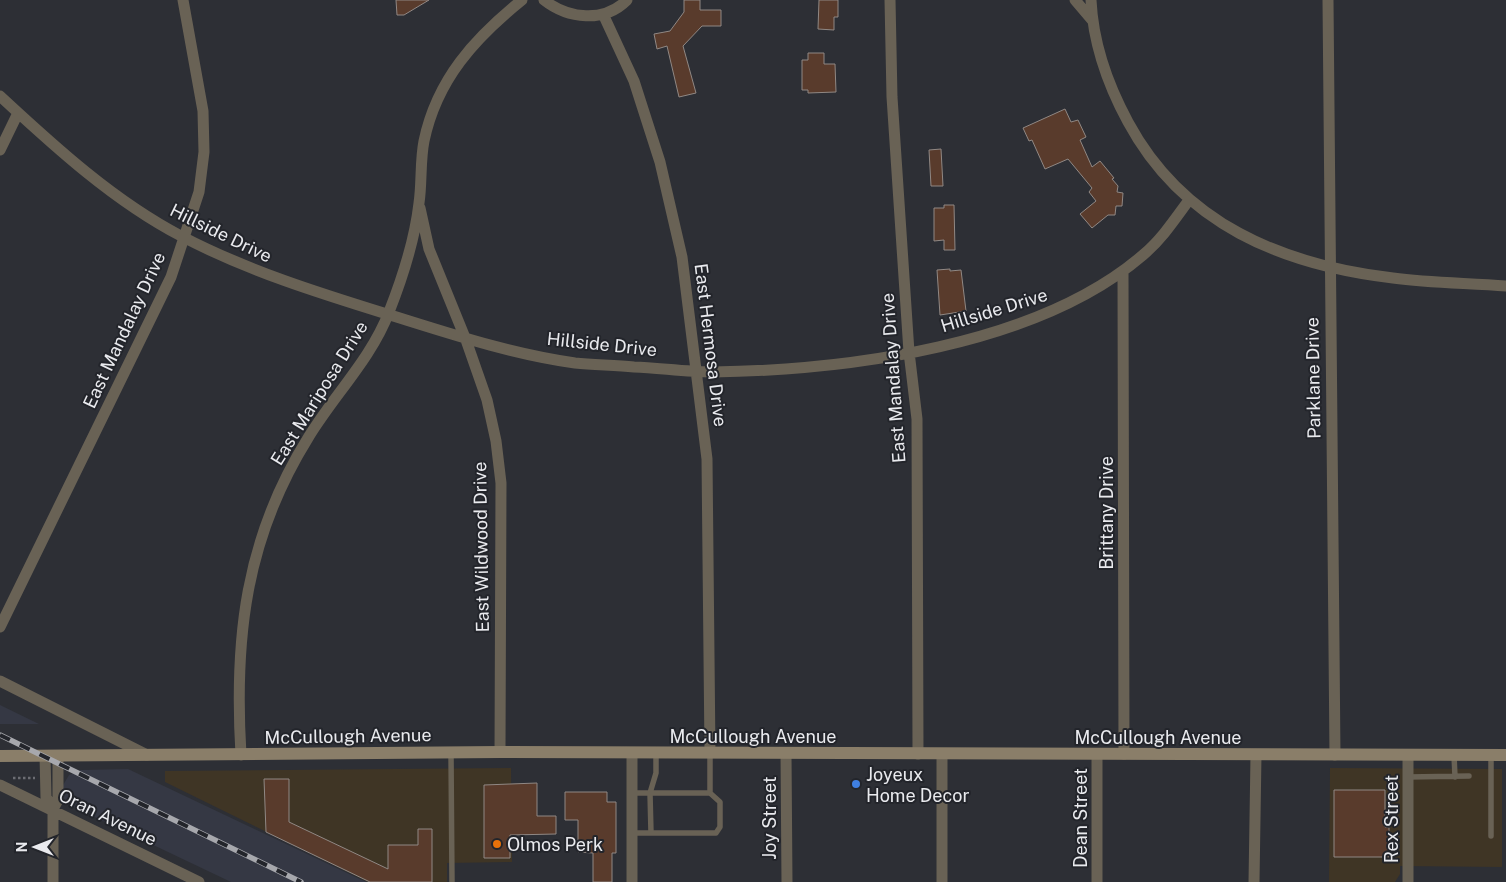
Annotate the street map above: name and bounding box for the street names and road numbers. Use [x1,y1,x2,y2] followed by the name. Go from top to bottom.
[167,199,275,267] street label: Hillside Drive
[79,248,169,412] street label: East Mandalay Drive
[691,262,731,428] street label: East Hermosa Drive
[938,284,1050,336] street label: Hillside Drive
[877,292,909,464] street label: East Mandalay Drive
[266,317,372,469] street label: East Mariposa Drive
[1301,317,1325,439] street label: Parklane Drive
[546,328,658,360] street label: Hillside Drive
[1096,456,1117,570] street label: Brittany Drive
[469,462,493,632] street label: East Wildwood Drive
[264,724,432,748] street label: McCullough Avenue
[669,726,837,747] street label: McCullough Avenue
[1074,727,1242,748] street label: McCullough Avenue
[1070,768,1091,868] street label: Dean Street
[1381,775,1402,863] street label: Rex Street
[759,776,780,860] street label: Joy Street
[56,784,160,850] street label: Oran Avenue

